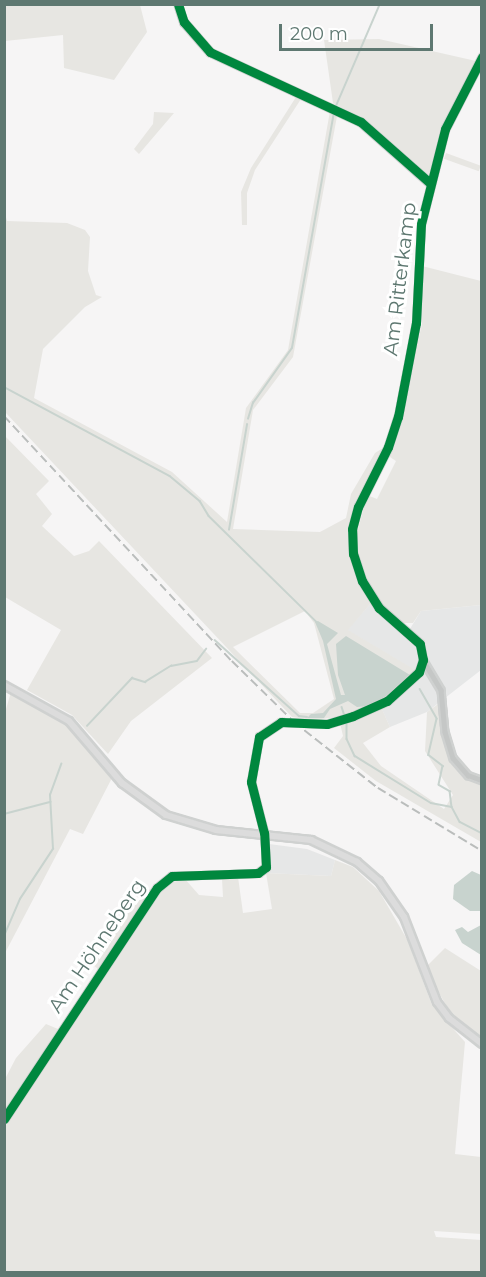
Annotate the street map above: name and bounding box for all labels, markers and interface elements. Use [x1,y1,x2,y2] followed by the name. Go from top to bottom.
[282,12,436,50] scale bar
[290,23,348,45] text: 200 m
[379,201,421,357] street label: Am Ritterkamp
[43,875,151,1017] street label: Am Höhneberg

